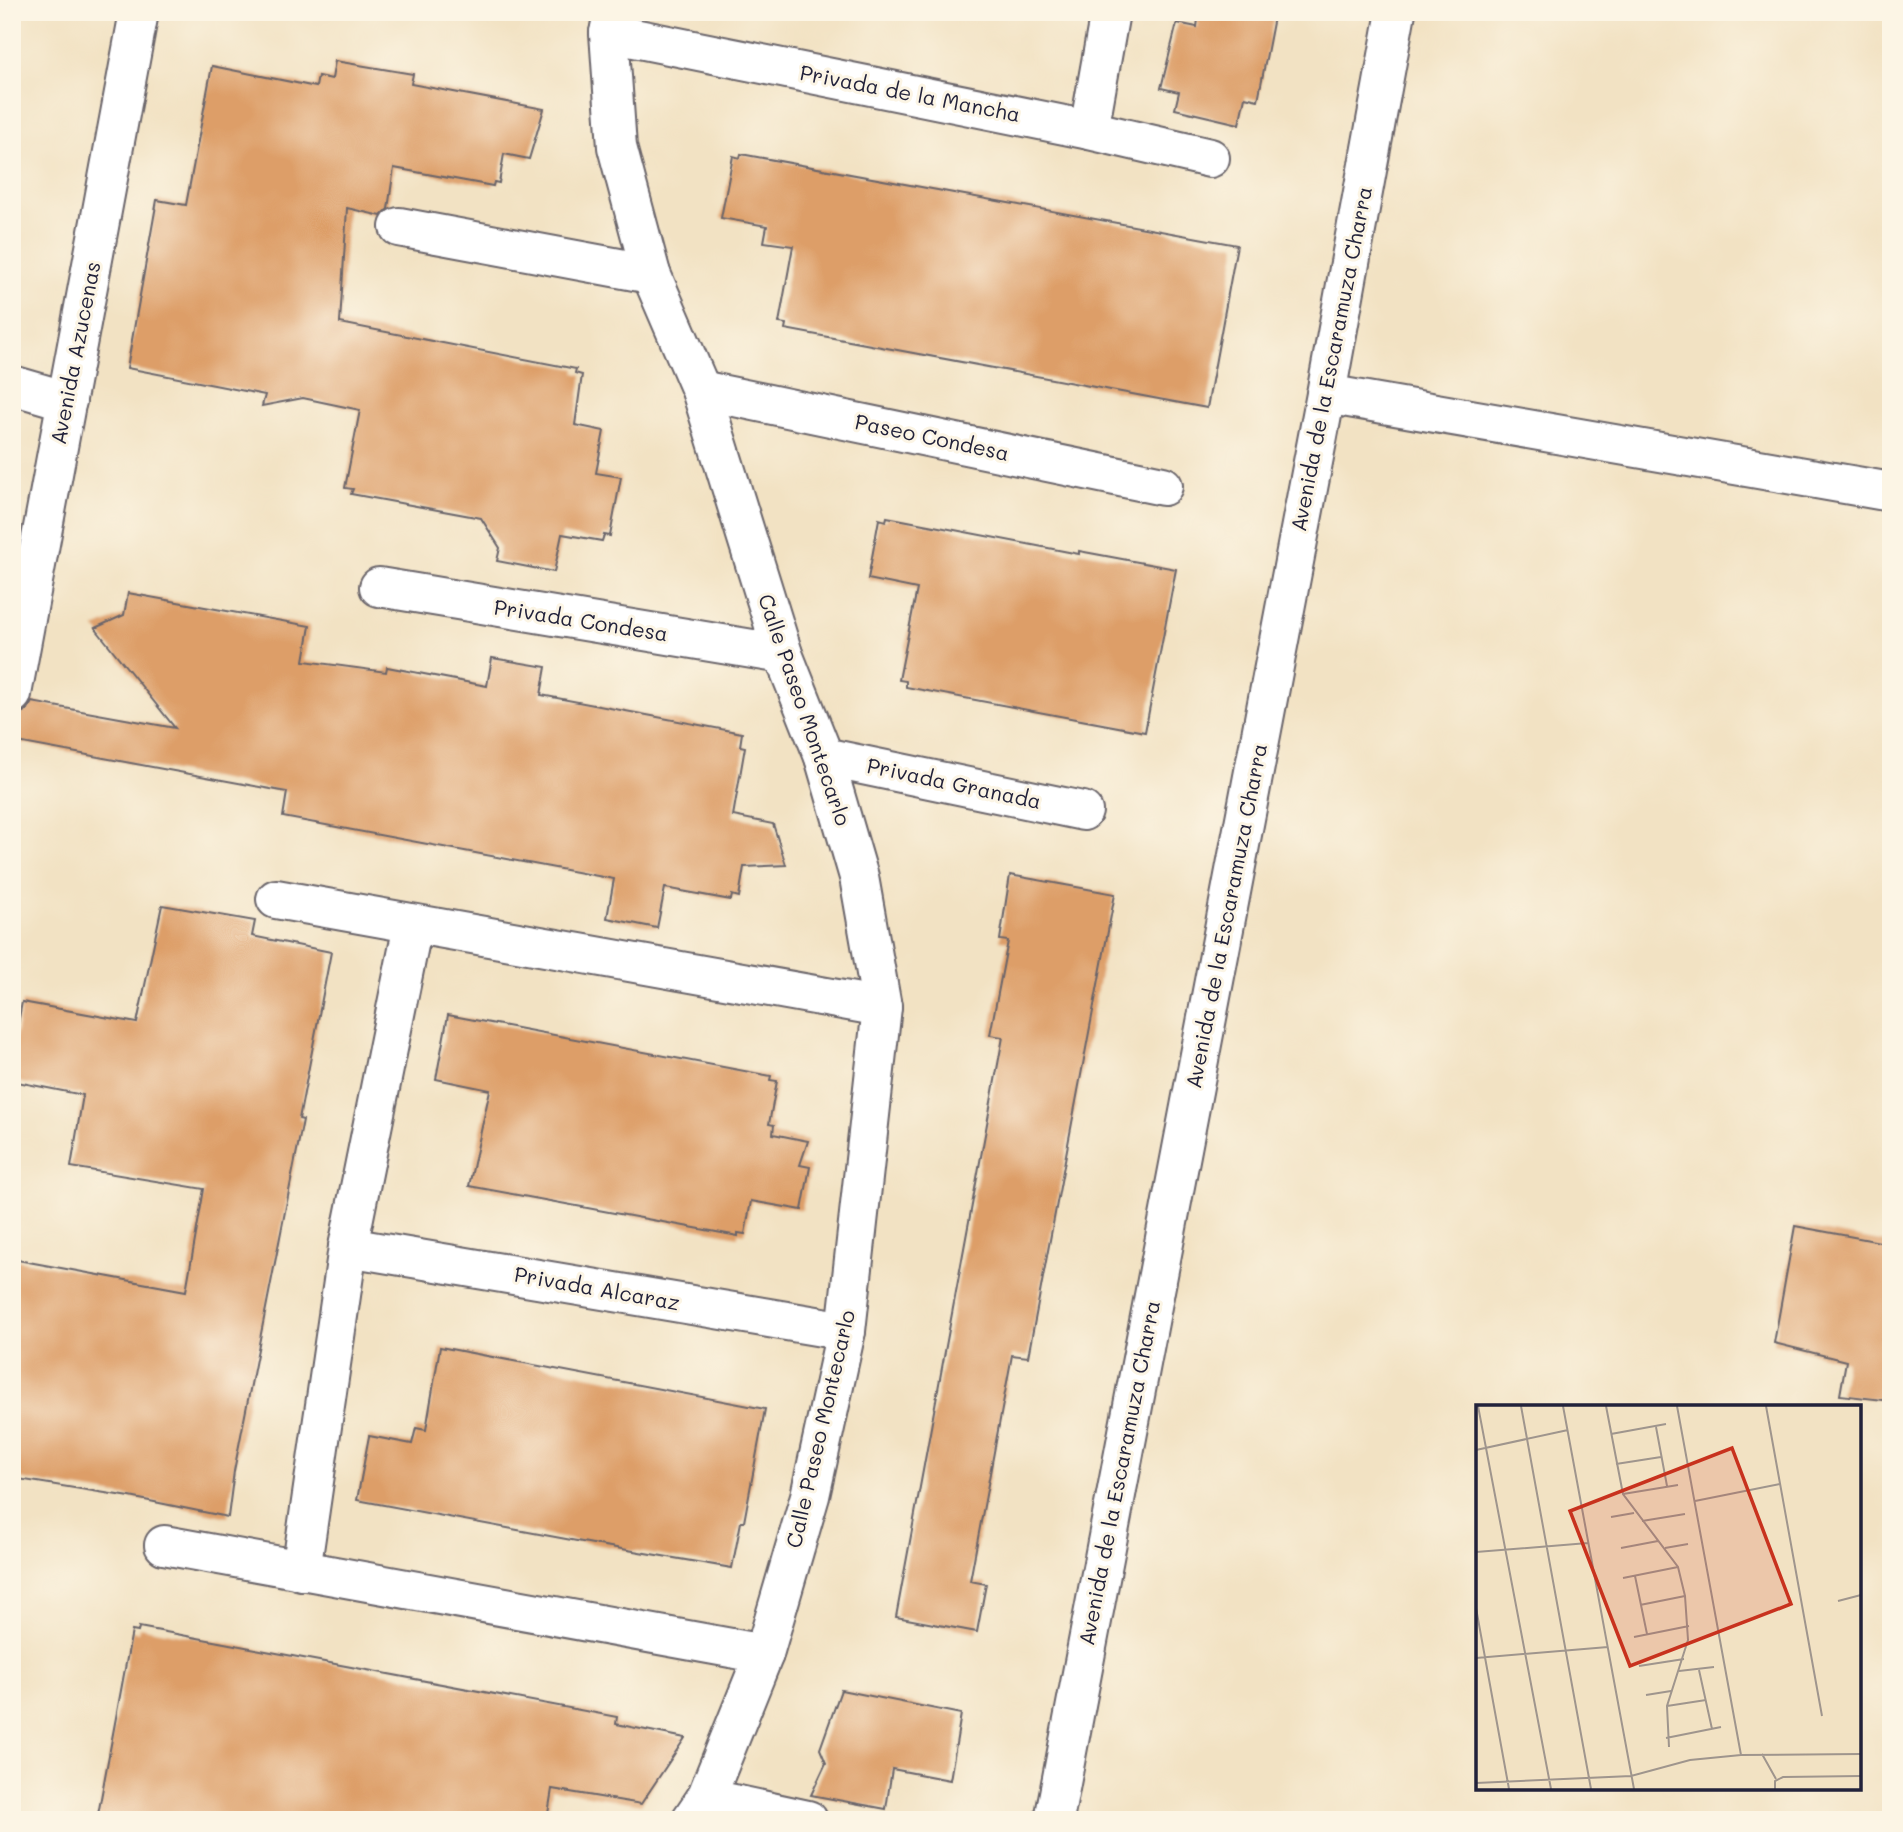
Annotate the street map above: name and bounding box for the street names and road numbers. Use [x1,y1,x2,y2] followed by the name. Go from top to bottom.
[798,58,1023,127] street label: Privada de la Mancha
[1284,184,1377,534] street label: Avenida de la Escaramuza Charra
[44,259,105,446] street label: Avenida Azucenas
[853,407,1012,466] street label: Paseo Condesa
[753,590,858,829] street label: Calle Paseo Montecarlo
[492,592,670,647] street label: Privada Condesa
[1179,741,1272,1091] street label: Avenida de la Escaramuza Charra
[865,751,1044,814] street label: Privada Granada
[512,1260,682,1315] street label: Privada Alcaraz
[1072,1298,1165,1648] street label: Avenida de la Escaramuza Charra
[779,1307,860,1550] street label: Calle Paseo Montecarlo

